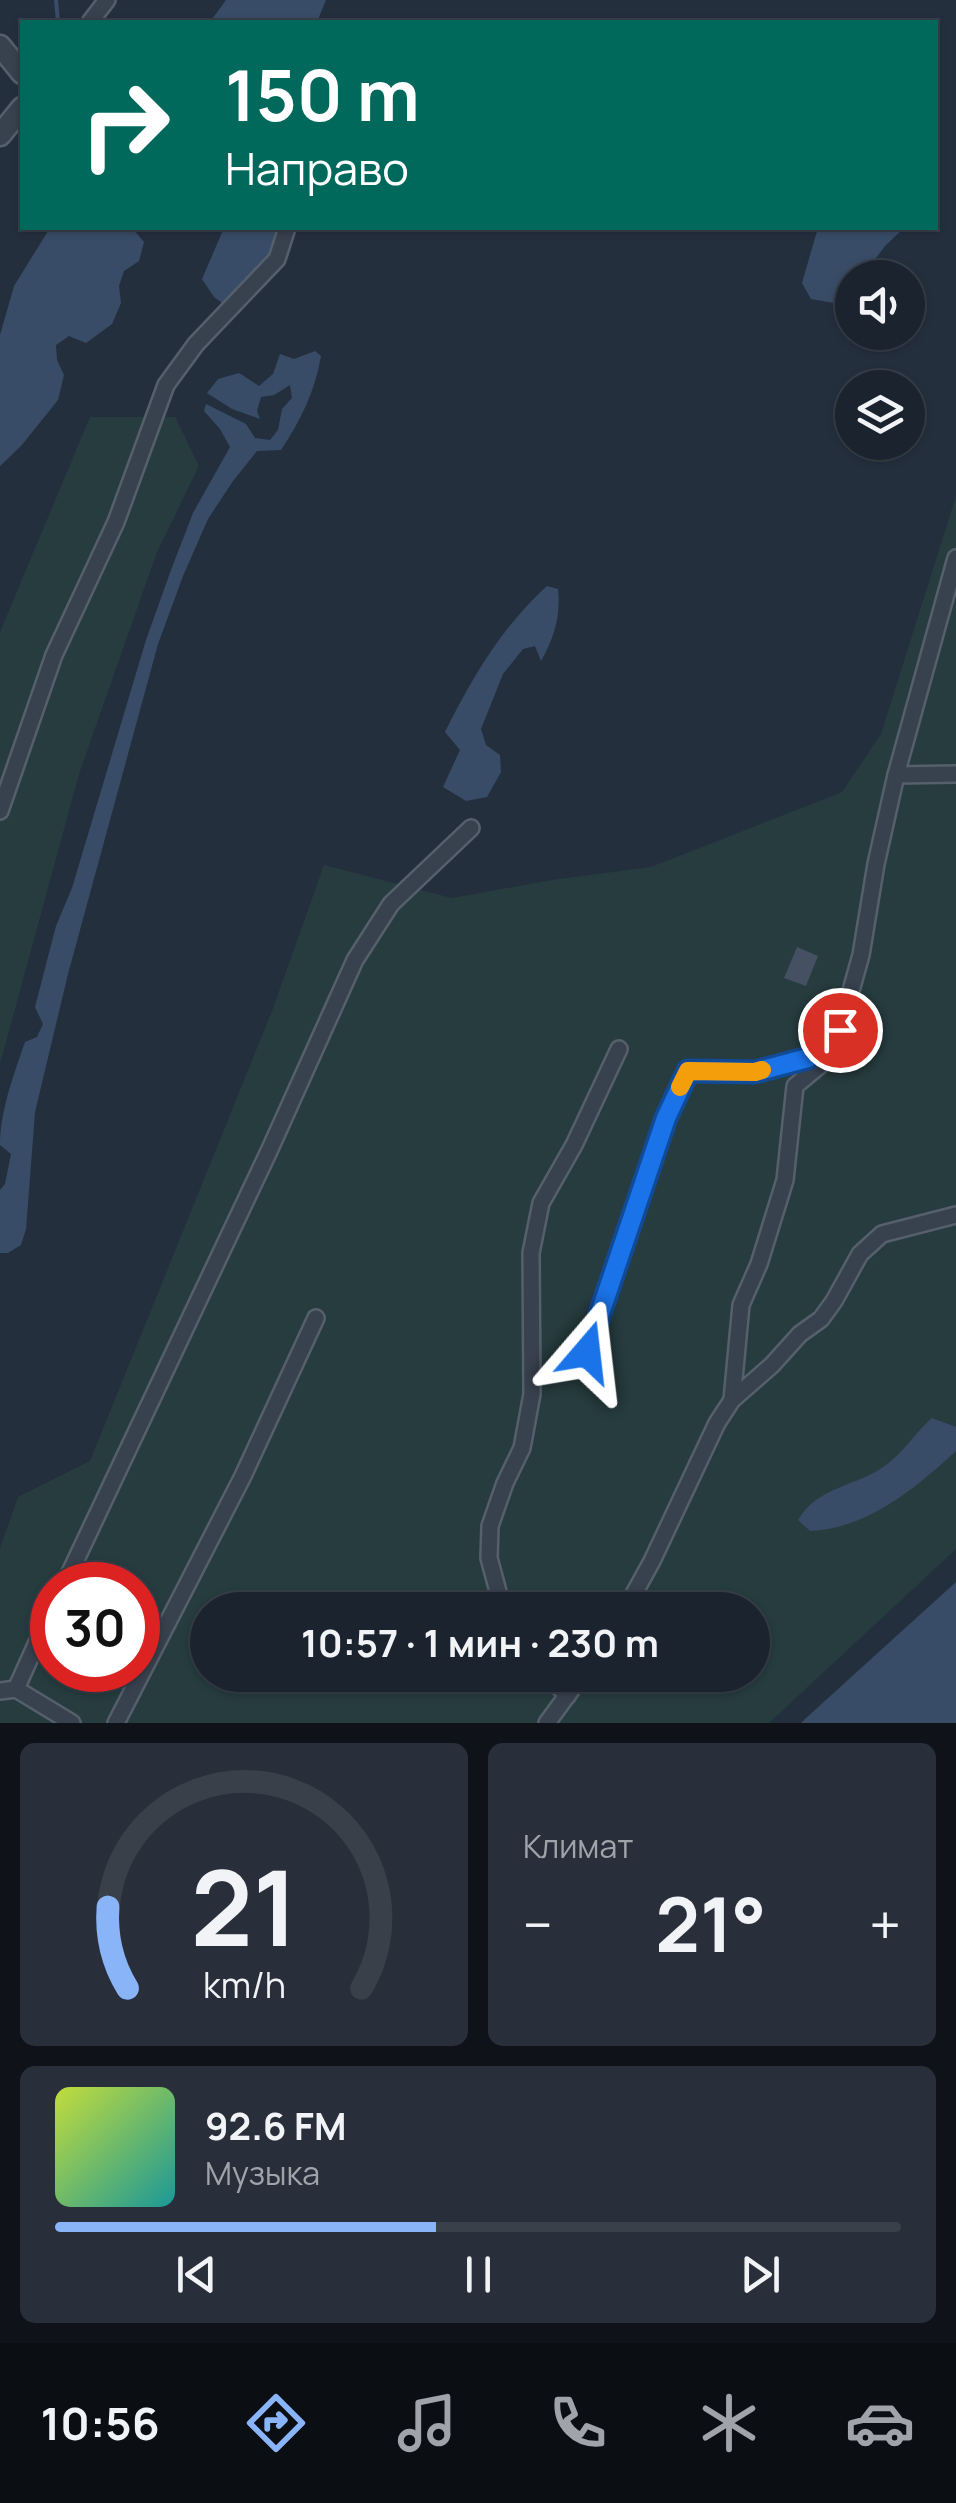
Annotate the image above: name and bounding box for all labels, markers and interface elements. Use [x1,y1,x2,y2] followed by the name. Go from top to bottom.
[225,46,420,142] text: 150 m
[60,60,190,190] icon: right
[225,137,409,199] text: Направо
[835,260,925,460] map controls
[835,260,925,350] button: sound
[835,370,925,460] button: layers
[798,988,883,1073] pin
[813,1003,868,1058] icon: arrive
[535,1300,639,1404] position arrow
[30,1562,160,1692] speed limit sign: 30
[301,1616,659,1668] text: 10:57 · 1 мин · 230 m
[523,1824,633,1868] text: Климат
[190,1835,298,1977] text: 21
[655,1872,767,1975] text: 21°
[523,1886,553,1962] text: −
[869,1886,901,1962] text: +
[202,1960,286,2009] text: km/h
[205,2099,346,2151] text: 92.6 FM
[205,2151,320,2195] text: Музыка
[169,2247,224,2302] icon: previous
[451,2247,506,2302] icon: pause
[733,2247,788,2302] icon: next
[241,2388,311,2458] icon: directions
[392,2388,462,2458] icon: music
[543,2388,613,2458] icon: phone
[694,2388,764,2458] icon: climate
[845,2388,915,2458] icon: car
[41,2392,160,2454] text: 10:56

